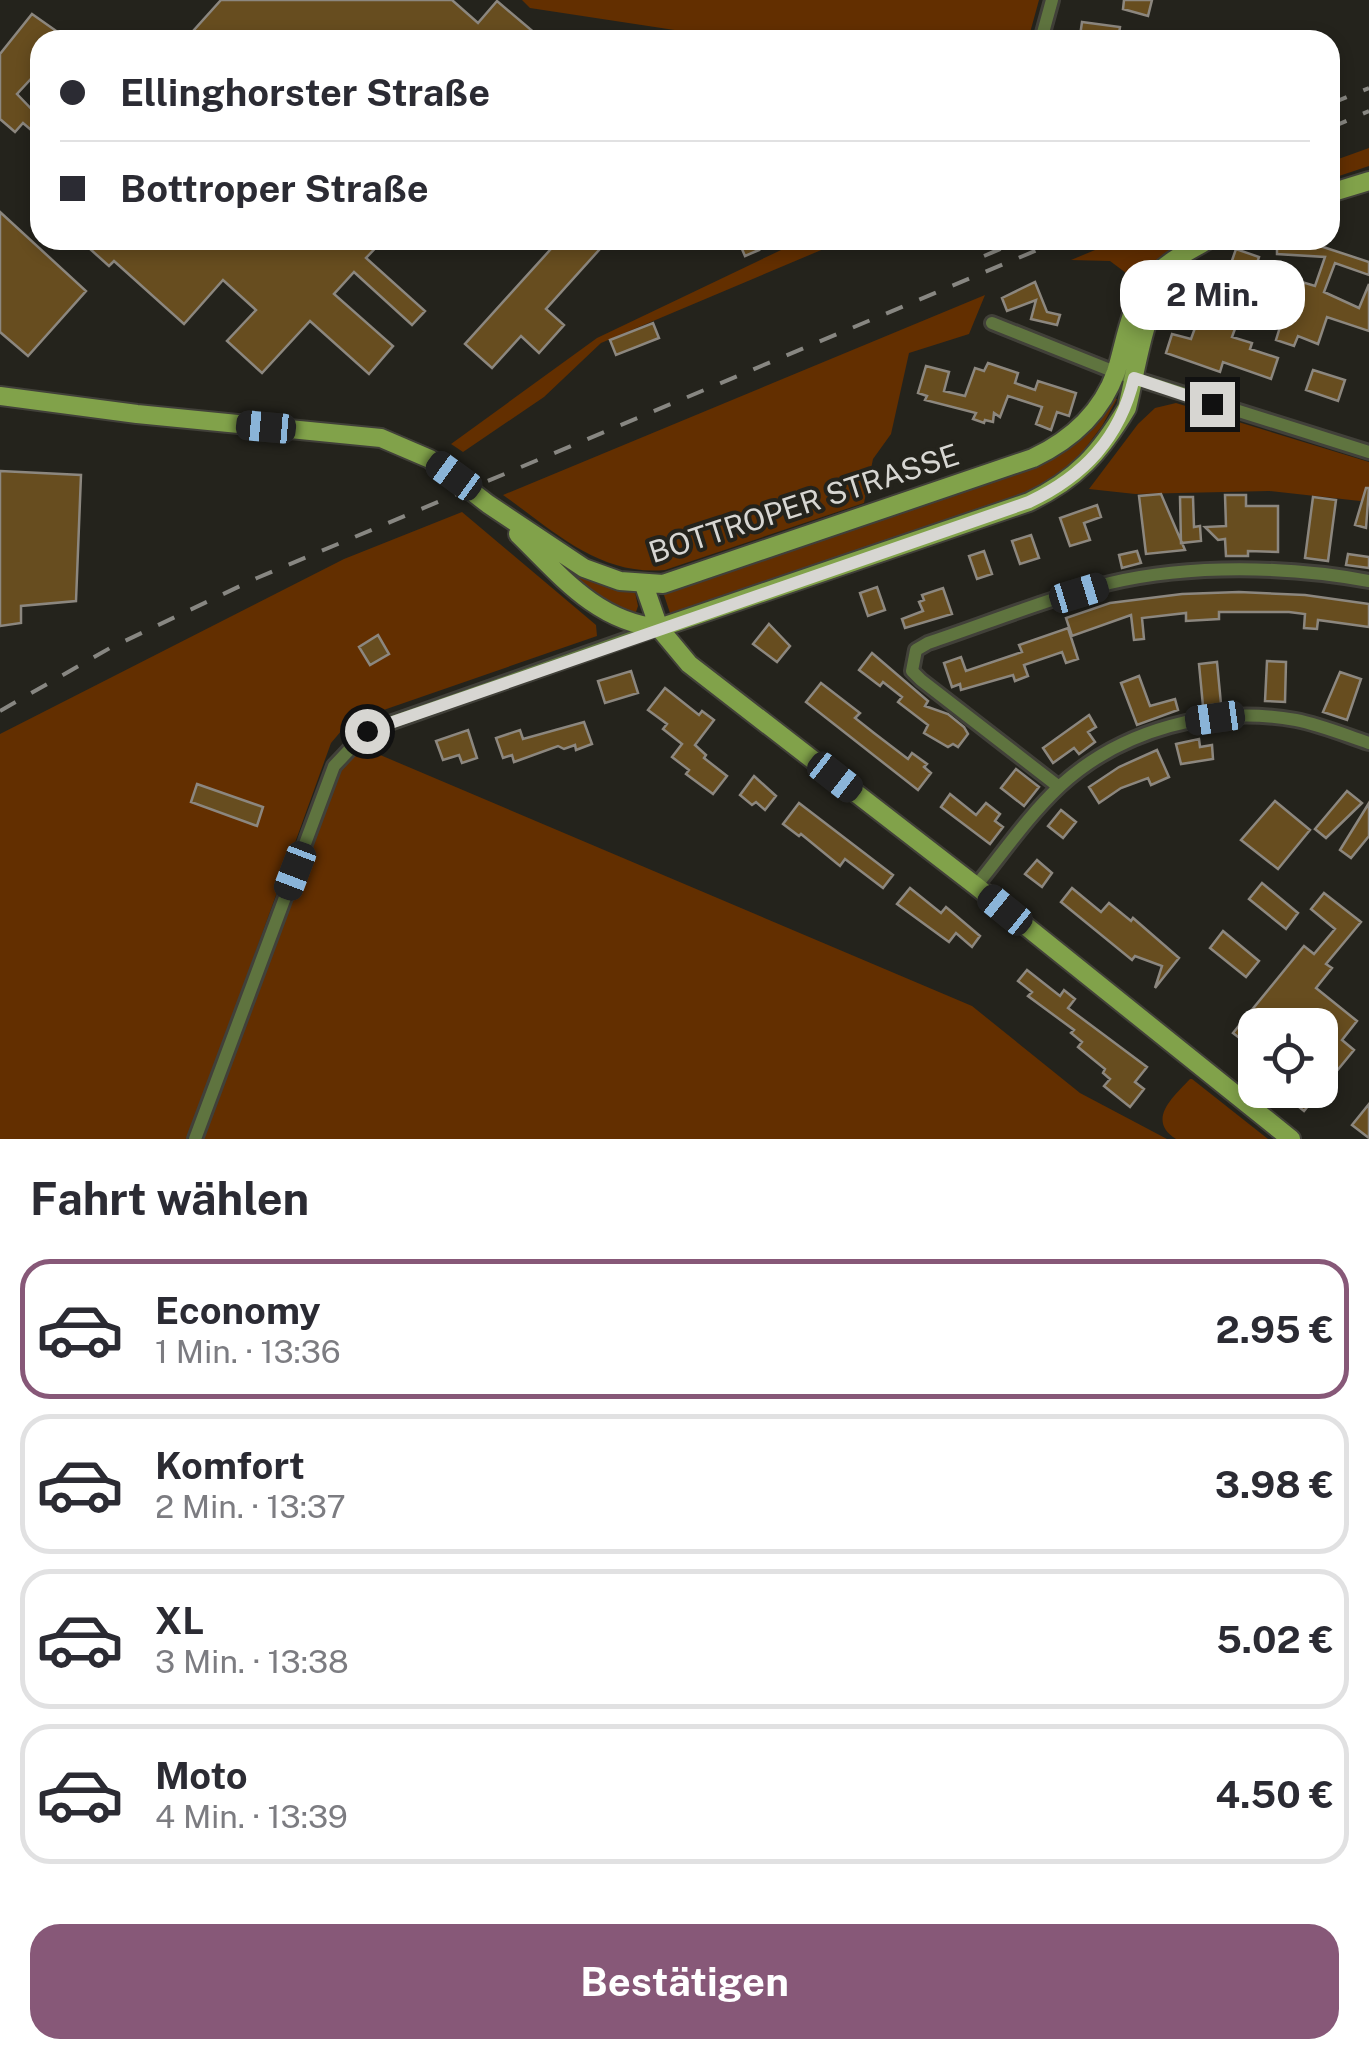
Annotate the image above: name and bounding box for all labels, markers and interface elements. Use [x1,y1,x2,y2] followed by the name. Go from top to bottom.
[120,70,490,115] text: Ellinghorster Straße
[120,166,429,211] text: Bottroper Straße
[1120,259,1304,329] callout: 2 Min.
[1166,276,1259,313] text: 2 Min.
[1190,382,1235,427] route end
[235,409,297,445] car
[644,436,963,570] street label: BOTTROPER STRASSE
[421,446,487,506] car
[1046,570,1112,616] car
[1183,699,1247,737] car
[345,709,390,754] route start
[802,747,868,807] car
[270,838,320,904] car
[972,879,1038,941] car
[1238,1008,1338,1108] map controls
[1238,1008,1338,1108] button: locate
[30,1172,309,1225] text: Fahrt wählen
[35,1284,125,1374] icon: car
[155,1288,321,1333] text: Economy
[1216,1307,1334,1352] text: 2.95 €
[155,1333,341,1370] text: 1 Min. · 13:36
[35,1439,125,1529] icon: car
[155,1443,305,1488] text: Komfort
[1215,1462,1334,1507] text: 3.98 €
[155,1488,346,1525] text: 2 Min. · 13:37
[35,1594,125,1684] icon: car
[155,1598,204,1643] text: XL
[1216,1617,1334,1662] text: 5.02 €
[155,1643,349,1680] text: 3 Min. · 13:38
[35,1749,125,1839] icon: car
[155,1753,248,1798] text: Moto
[1215,1772,1334,1817] text: 4.50 €
[155,1798,348,1835] text: 4 Min. · 13:39
[30,1924,1339,2039] button: Bestätigen

